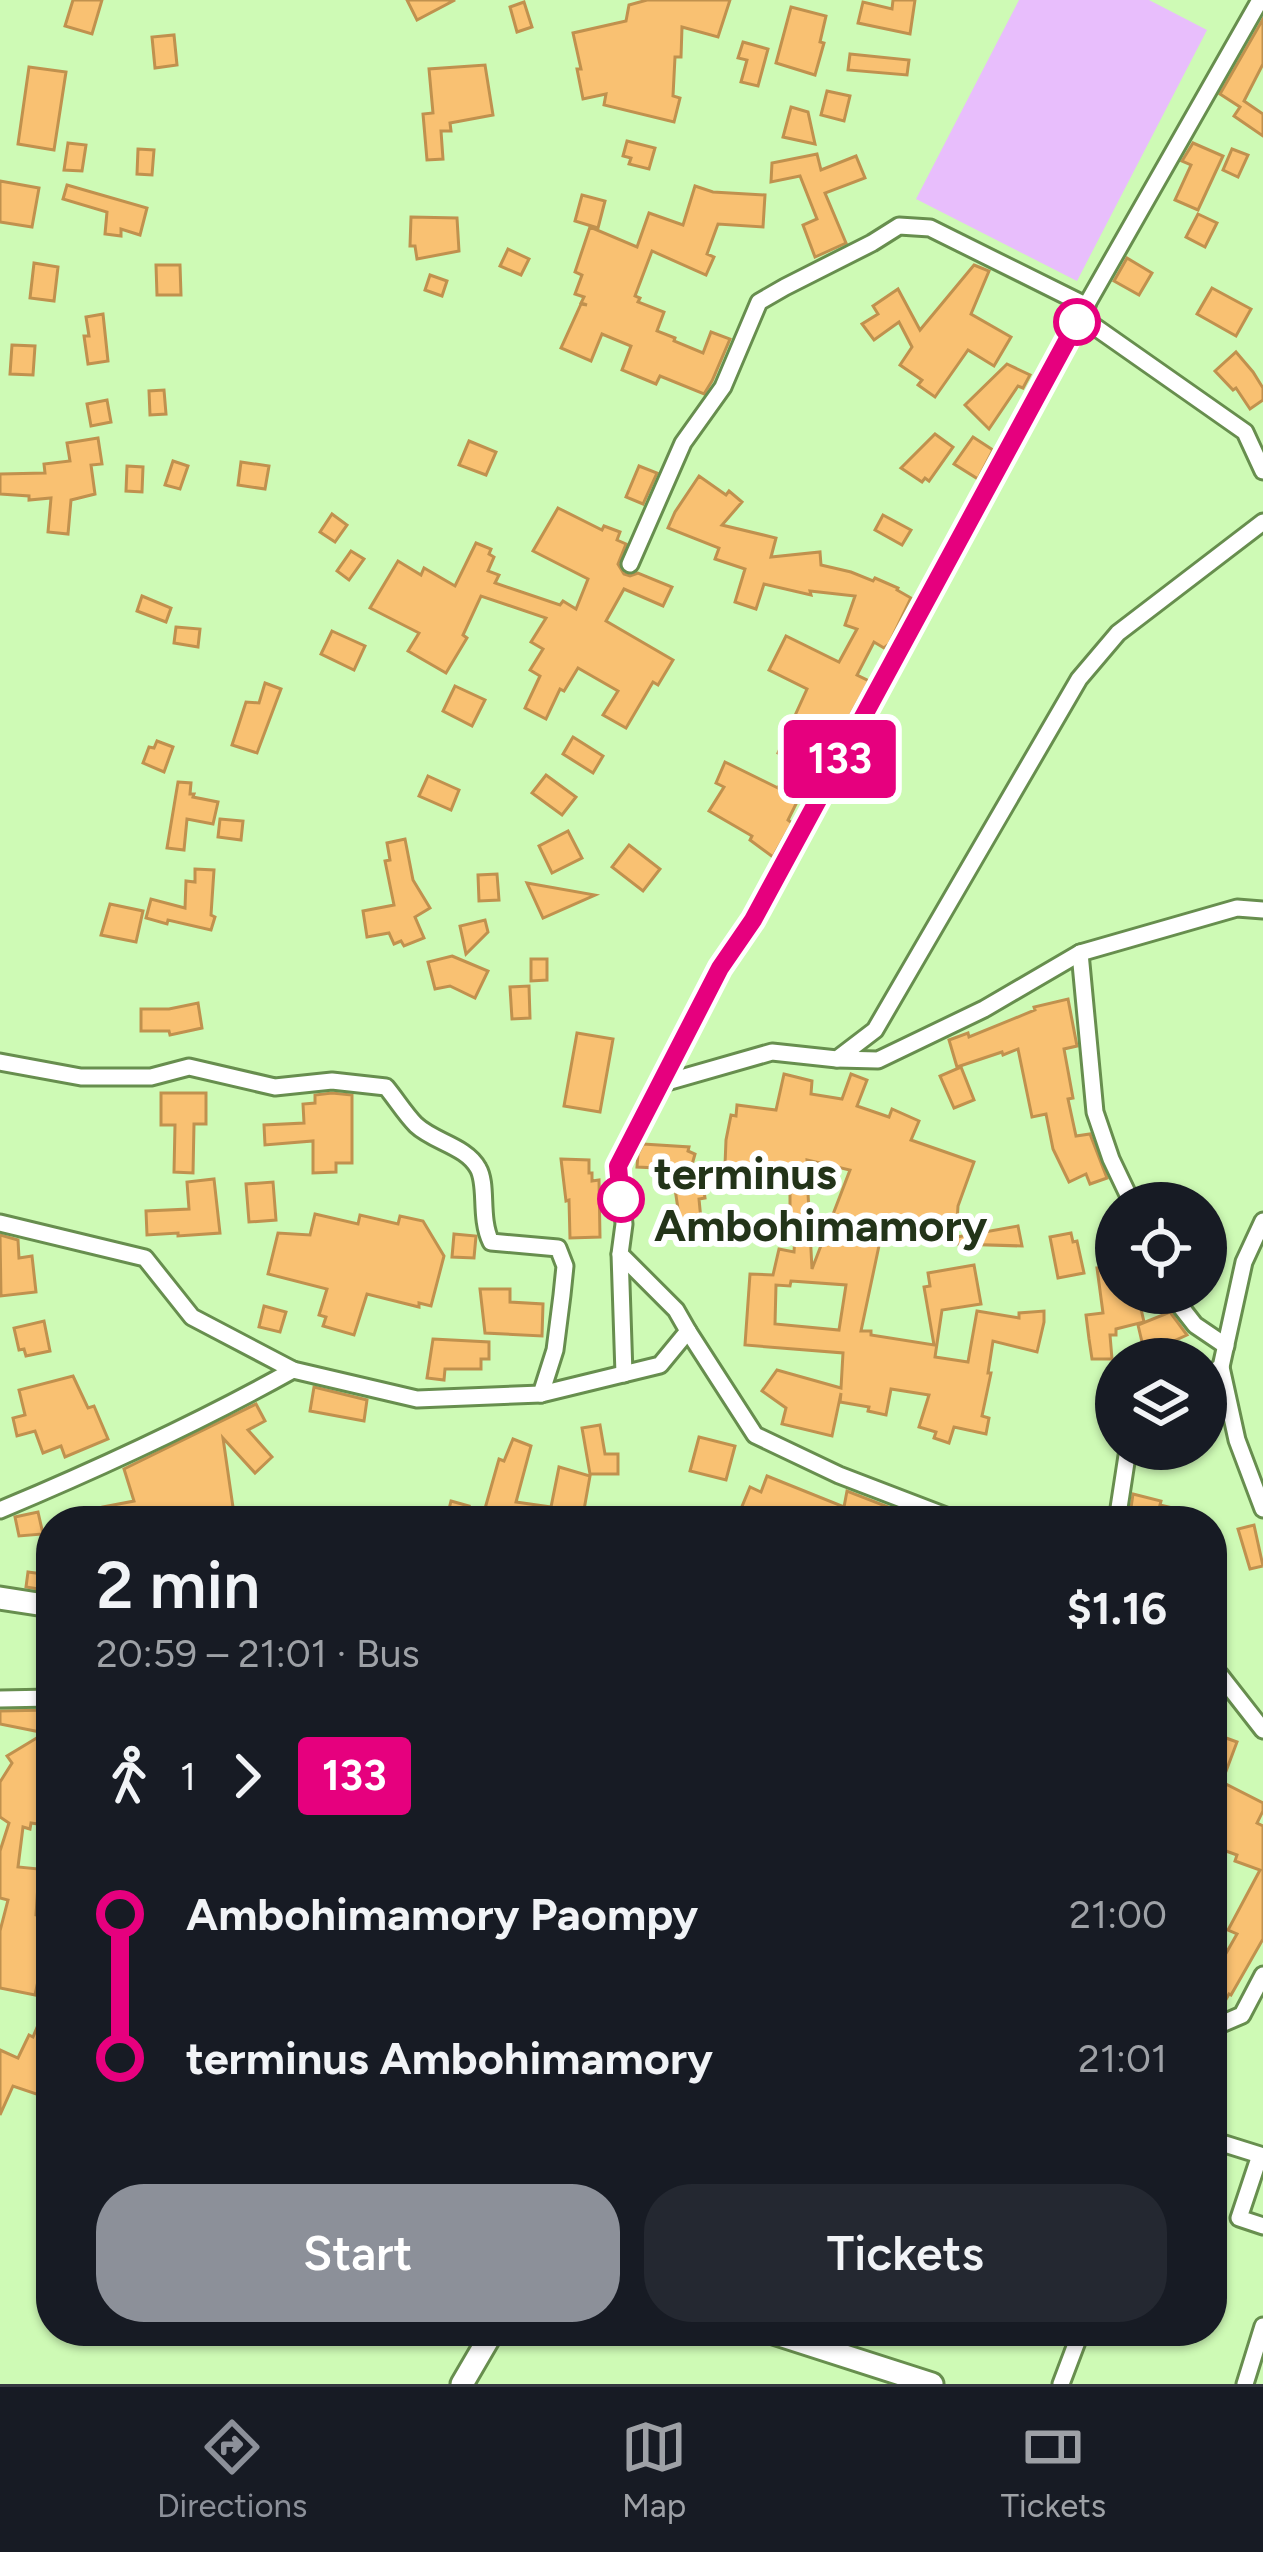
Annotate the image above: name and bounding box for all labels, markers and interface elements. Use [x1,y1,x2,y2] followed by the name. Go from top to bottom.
[1055,300,1099,344] unlabelled marker
[771,720,909,798] line badge: 133
[808,733,872,784] text: 133
[654,1146,987,1252] place label: terminus Ambohimamory
[599,1177,643,1221] marker: terminus Ambohimamory
[1095,1182,1227,1470] map controls
[1095,1182,1227,1314] button: locate
[1095,1338,1227,1470] button: layers
[96,1545,260,1625] text: 2 min
[1067,1581,1167,1635] text: $1.16
[96,1630,420,1677] text: 20:59 – 21:01 · Bus
[96,1743,162,1809] icon: walk
[214,1743,280,1809] icon: forward
[322,1750,387,1801] text: 133
[180,1753,196,1800] text: 1
[186,1887,698,1941] text: Ambohimamory Paompy
[1069,1891,1167,1938] text: 21:00
[186,2031,713,2085] text: terminus Ambohimamory
[1078,2035,1167,2082] text: 21:01
[96,2184,620,2322] button: Start
[644,2184,1167,2322] button: Tickets
[157,2414,307,2525] tab: Directions
[621,2414,687,2525] tab: Map
[1001,2414,1106,2525] tab: Tickets

